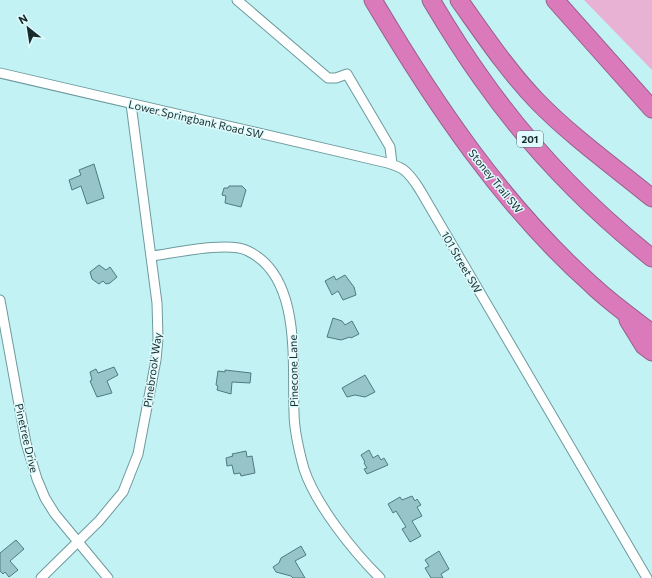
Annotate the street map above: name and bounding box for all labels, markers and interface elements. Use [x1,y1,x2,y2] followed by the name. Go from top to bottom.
[8,8,48,48] north arrow
[16,11,30,27] text: N
[127,97,265,141] street label: Lower Springbank Road SW
[517,131,543,147] road number: 201
[466,146,526,216] street label: Stoney Trail SW
[439,229,485,295] street label: 101 Street SW
[140,331,164,408] street label: Pinebrook Way
[286,335,300,407] street label: Pinecone Lane
[13,402,41,474] street label: Pinetree Drive

